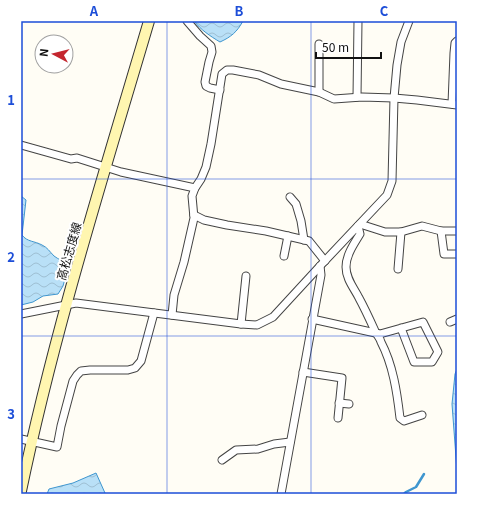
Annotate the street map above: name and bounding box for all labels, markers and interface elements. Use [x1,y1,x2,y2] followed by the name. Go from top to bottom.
[89,1,99,20] text: A
[235,1,244,20] text: B
[380,1,389,20] text: C
[34,34,74,74] north arrow
[316,34,381,60] scale bar
[322,38,349,55] text: 50 m
[35,48,52,58] text: N
[7,90,15,109] text: 1
[52,220,84,282] street label: 高松志度線
[7,247,15,266] text: 2
[7,404,15,423] text: 3

